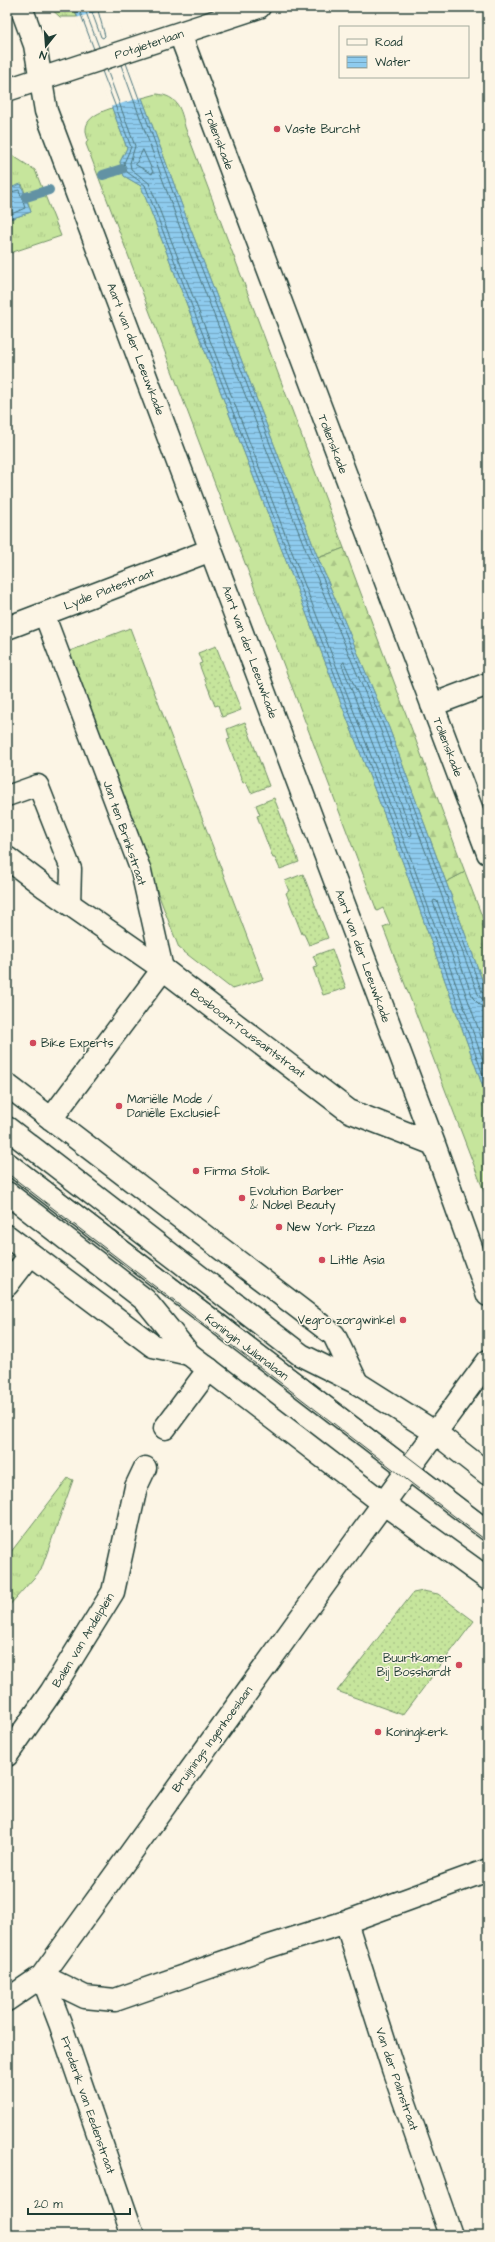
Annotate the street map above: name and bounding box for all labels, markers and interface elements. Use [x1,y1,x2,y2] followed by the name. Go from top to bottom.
[112,25,186,65] street label: Potgieterlaan
[26,26,66,66] north arrow
[339,26,469,78] legend
[375,34,403,51] text: Road
[38,47,49,63] text: N
[375,54,411,71] text: Water
[199,108,238,173] street label: Tollenskade
[285,121,361,138] place label: Vaste Burcht
[272,124,282,134] marker: Vaste Burcht
[102,281,169,418] street label: Aart van der Leeuwkade
[313,412,352,477] street label: Tollenskade
[61,564,157,615] street label: Lydie Platestraat
[218,583,282,722] street label: Aart van der Leeuwkade
[428,715,467,780] street label: Tollenskade
[99,778,151,888] street label: Jan ten Brinkstraat
[331,887,395,1026] street label: Aart van der Leeuwkade
[187,984,309,1082] street label: Bosboom-Toussaintstraat
[41,1035,113,1052] place label: Bike Experts
[28,1038,38,1048] marker: Bike Experts
[127,1091,221,1122] place label: Mariëlle Mode / Daniëlle Exclusief
[114,1101,124,1111] marker: Mariëlle Mode / Daniëlle Exclusief
[204,1163,270,1180] place label: Firma Stolk
[191,1166,201,1176] marker: Firma Stolk
[250,1183,344,1215] place label: Evolution Barber & Nobel Beauty
[237,1193,247,1203] marker: Evolution Barber & Nobel Beauty
[287,1219,375,1236] place label: New York Pizza
[274,1222,284,1232] marker: New York Pizza
[330,1252,385,1269] place label: Little Asia
[317,1255,327,1265] marker: Little Asia
[201,1310,292,1385] street label: Koningin Julianalaan
[298,1312,395,1330] place label: Vegro zorgwinkel
[398,1315,408,1325] marker: Vegro zorgwinkel
[48,1590,119,1691] street label: Balen van Andelplein
[377,1650,451,1681] place label: Buurtkamer Bij Bosshardt
[454,1660,464,1670] marker: Buurtkamer Bij Bosshardt
[168,1683,258,1797] street label: Bruijnings Ingenhoeslaan
[386,1724,449,1742] place label: Koningkerk
[373,1727,383,1737] marker: Koningkerk
[371,2025,422,2133] street label: Van der Palmstraat
[56,2034,119,2176] street label: Frederik van Eedenstraat
[28,2190,130,2216] scale bar
[34,2196,63,2213] text: 20 m

